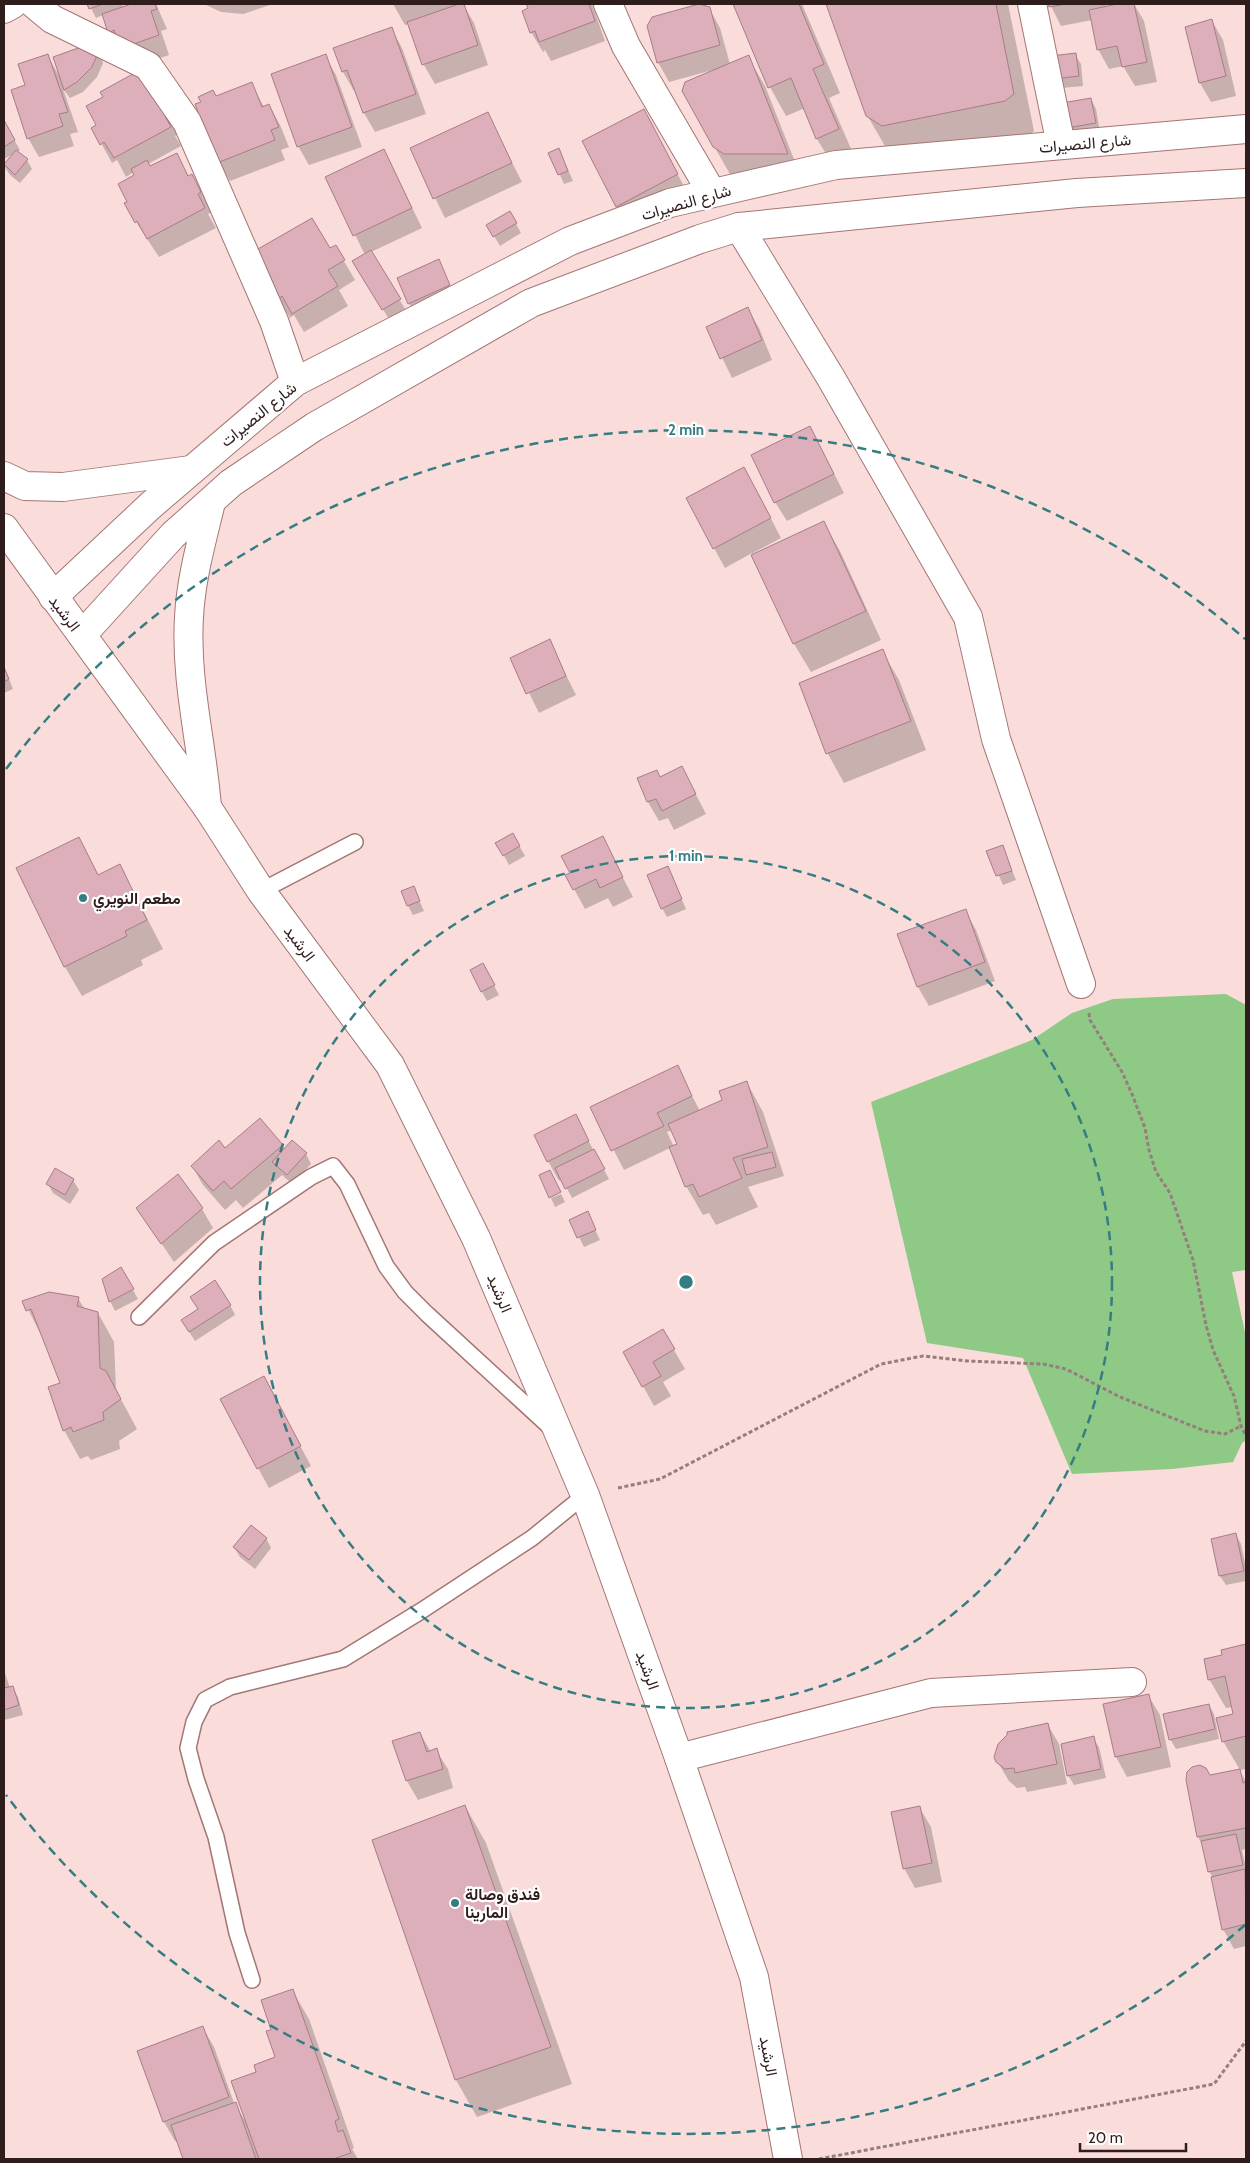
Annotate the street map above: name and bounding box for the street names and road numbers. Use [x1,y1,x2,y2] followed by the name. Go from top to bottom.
[1038,130,1132,159] street label: شارع النصيرات
[639,181,734,226] street label: شارع النصيرات
[216,378,301,452] street label: شارع النصيرات
[44,592,84,636] street label: الرشيد
[279,922,319,966] street label: الرشيد
[482,1271,516,1316] street label: الرشيد
[631,1648,663,1693] street label: الرشيد
[755,2035,781,2078] street label: الرشيد

